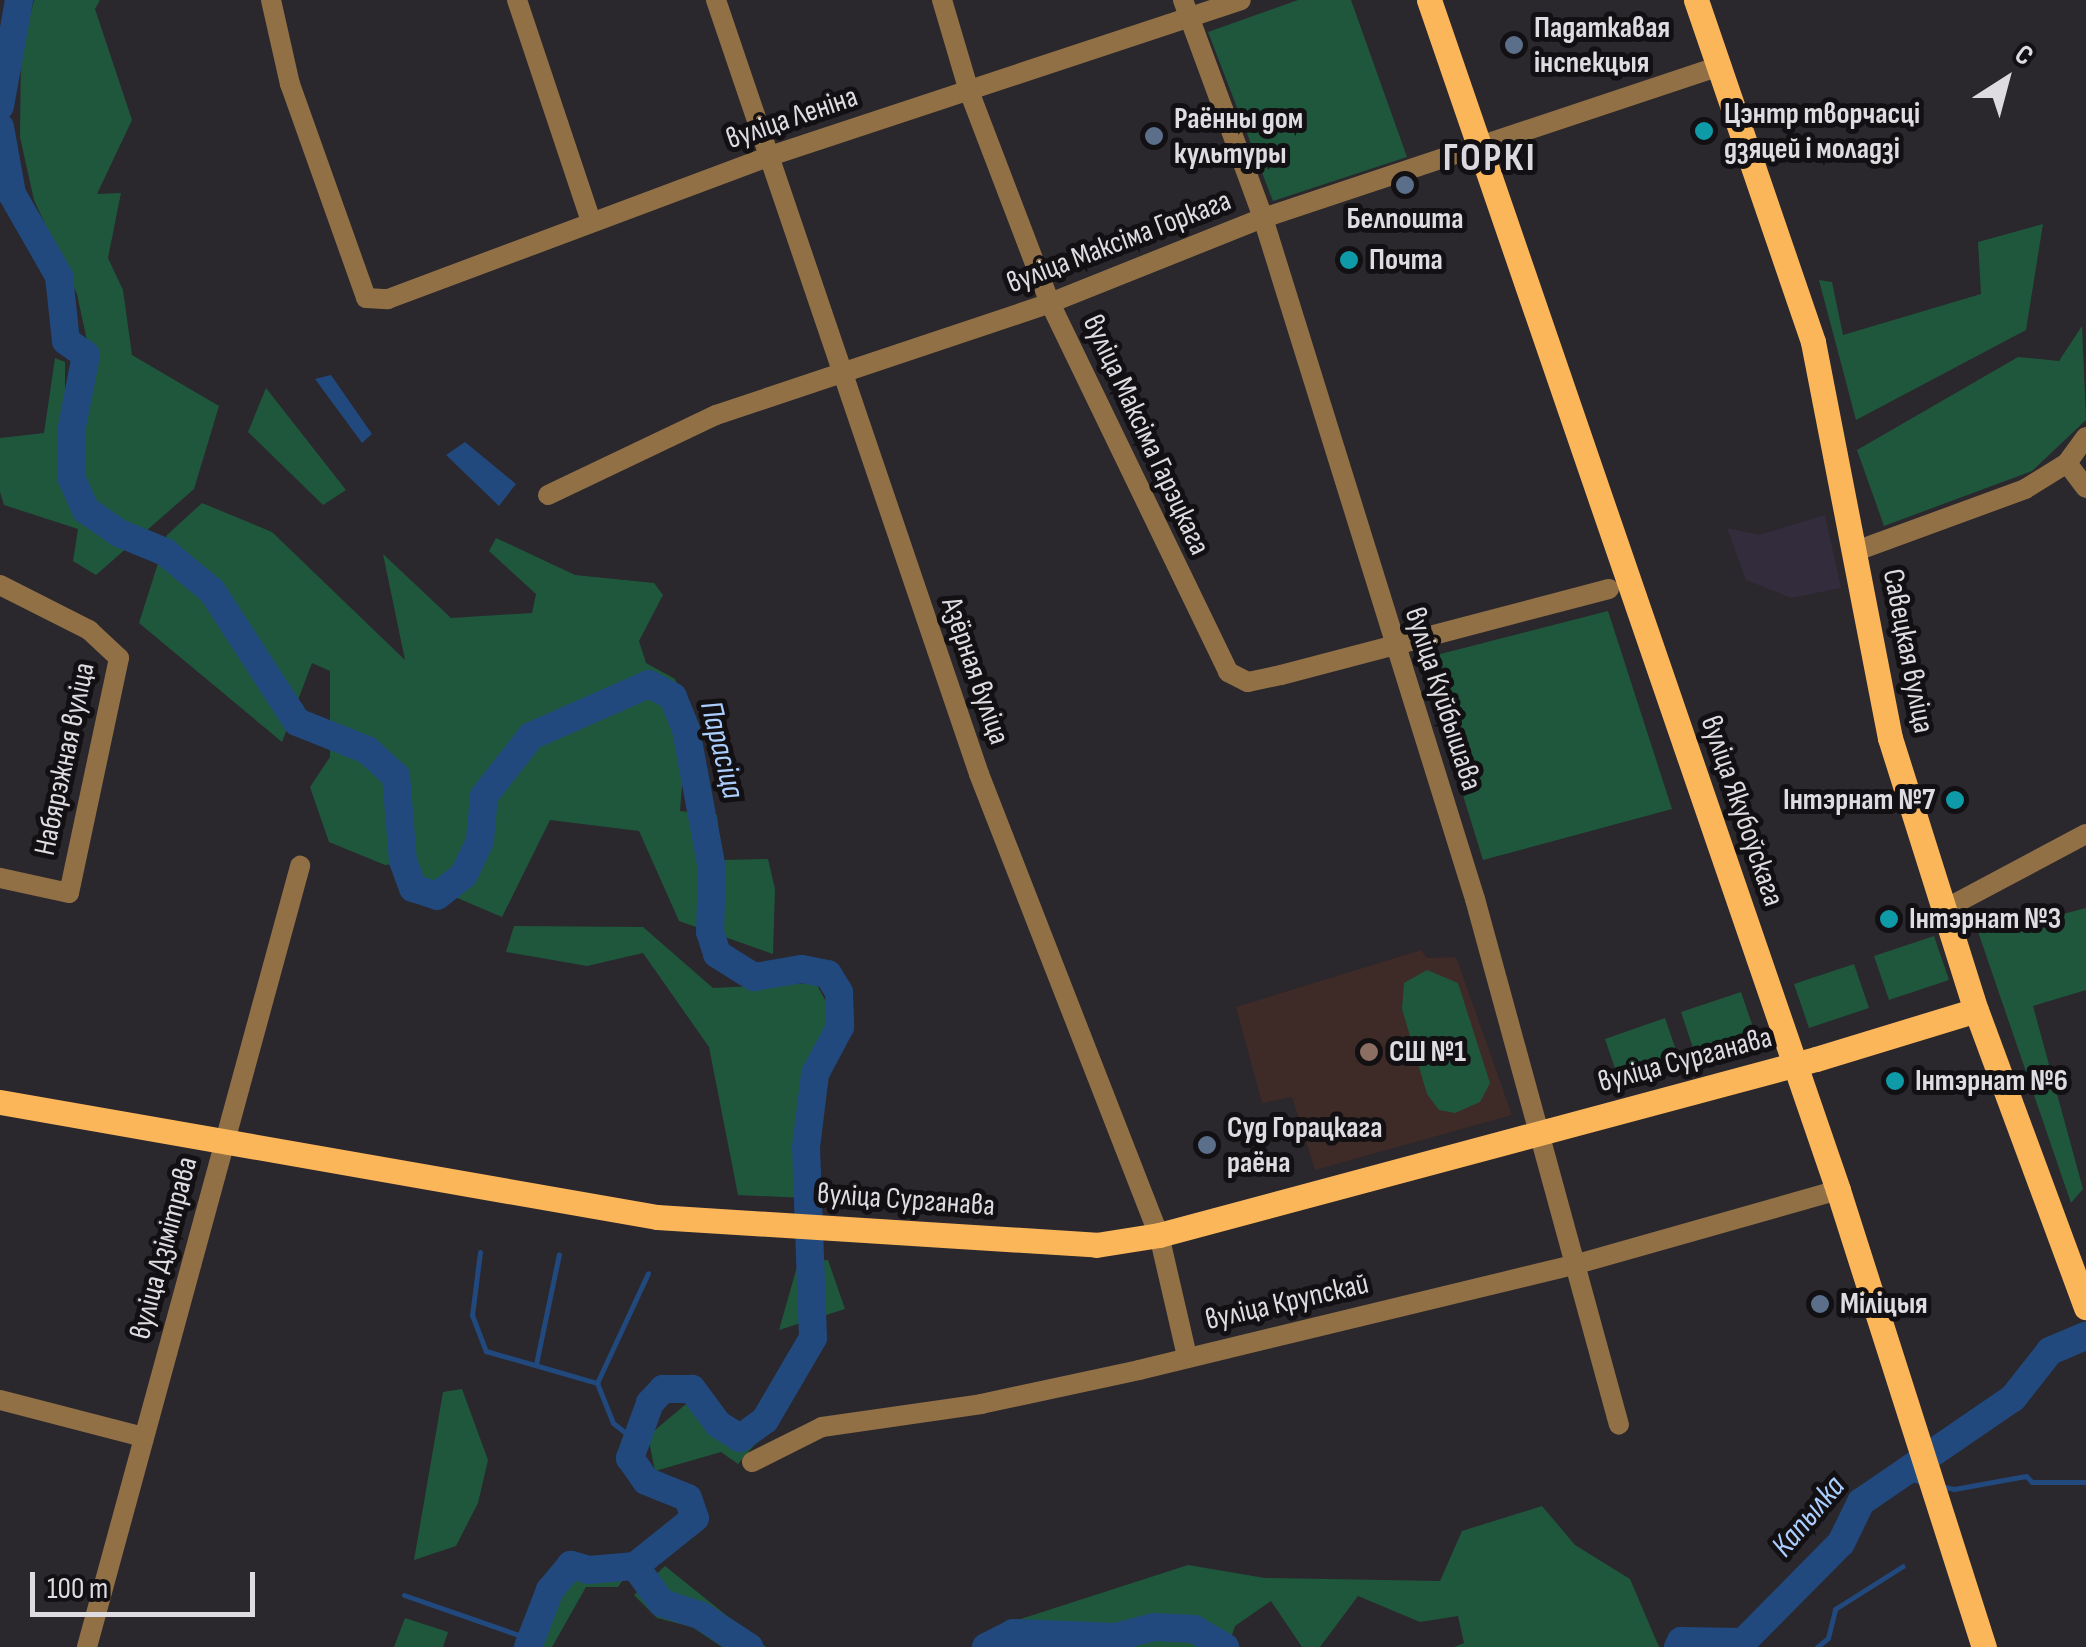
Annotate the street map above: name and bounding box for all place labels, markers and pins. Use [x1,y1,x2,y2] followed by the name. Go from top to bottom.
[1534,10,1670,80] place label: Падаткавая інспекцыя
[1503,34,1525,56] marker: Падаткавая інспекцыя
[1724,96,1920,166] place label: Цэнтр творчасці дзяцей і моладзі
[1174,101,1303,172] place label: Раённы дом культуры
[1693,120,1715,142] marker: Цэнтр творчасці дзяцей і моладзі
[1143,125,1165,147] marker: Раённы дом культуры
[1394,174,1416,196] marker: Белпошта
[1347,201,1463,237] place label: Белпошта
[1369,242,1443,278] place label: Почта
[1338,249,1360,271] marker: Почта
[1783,782,1935,818] place label: Інтэрнат №7
[1944,789,1966,811] marker: Інтэрнат №7
[1909,901,2061,937] place label: Інтэрнат №3
[1878,908,1900,930] marker: Інтэрнат №3
[1389,1034,1466,1070] place label: СШ №1
[1358,1041,1380,1063] marker: СШ №1
[1915,1063,2068,1099] place label: Інтэрнат №6
[1884,1070,1906,1092] marker: Інтэрнат №6
[1227,1110,1383,1180] place label: Суд Горацкага раёна
[1196,1134,1218,1156] marker: Суд Горацкага раёна
[1840,1286,1928,1322] place label: Міліцыя
[1809,1293,1831,1315] marker: Міліцыя

